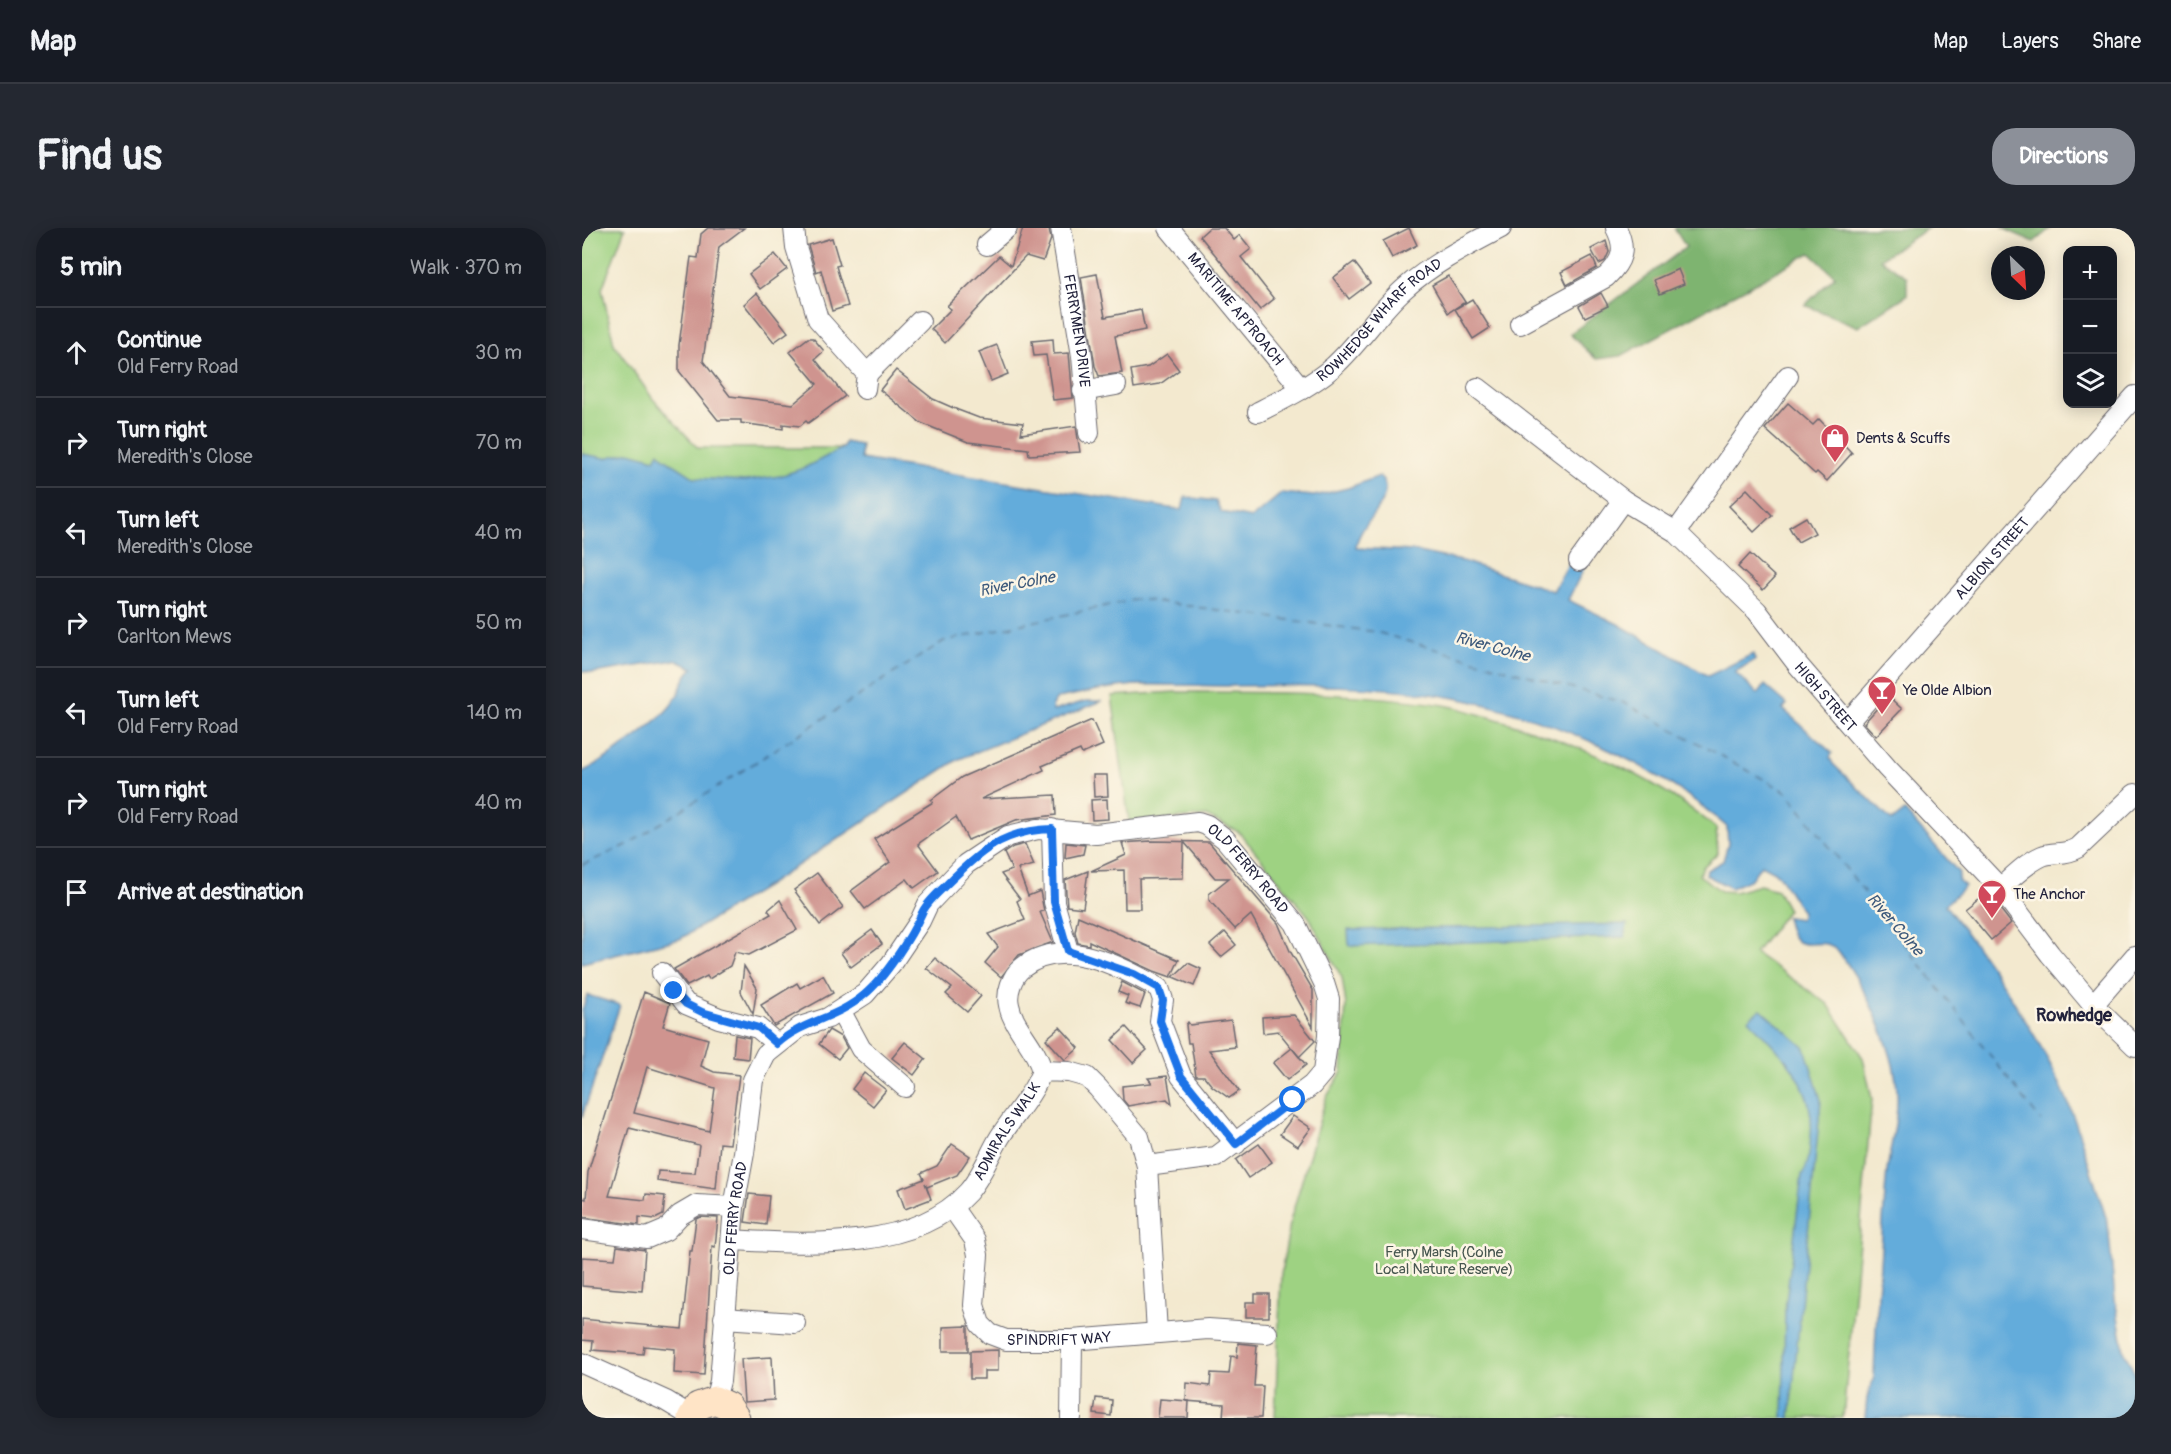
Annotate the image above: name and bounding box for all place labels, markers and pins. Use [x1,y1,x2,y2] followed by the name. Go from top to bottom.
[1819,422,1851,464] shop icon: Dents & Scuffs
[1856,429,1950,448] place label: Dents & Scuffs
[1866,674,1898,716] bar icon: Ye Olde Albion
[1902,681,1992,700] place label: Ye Olde Albion
[1976,878,2008,920] bar icon: The Anchor
[2013,885,2086,904] place label: The Anchor

